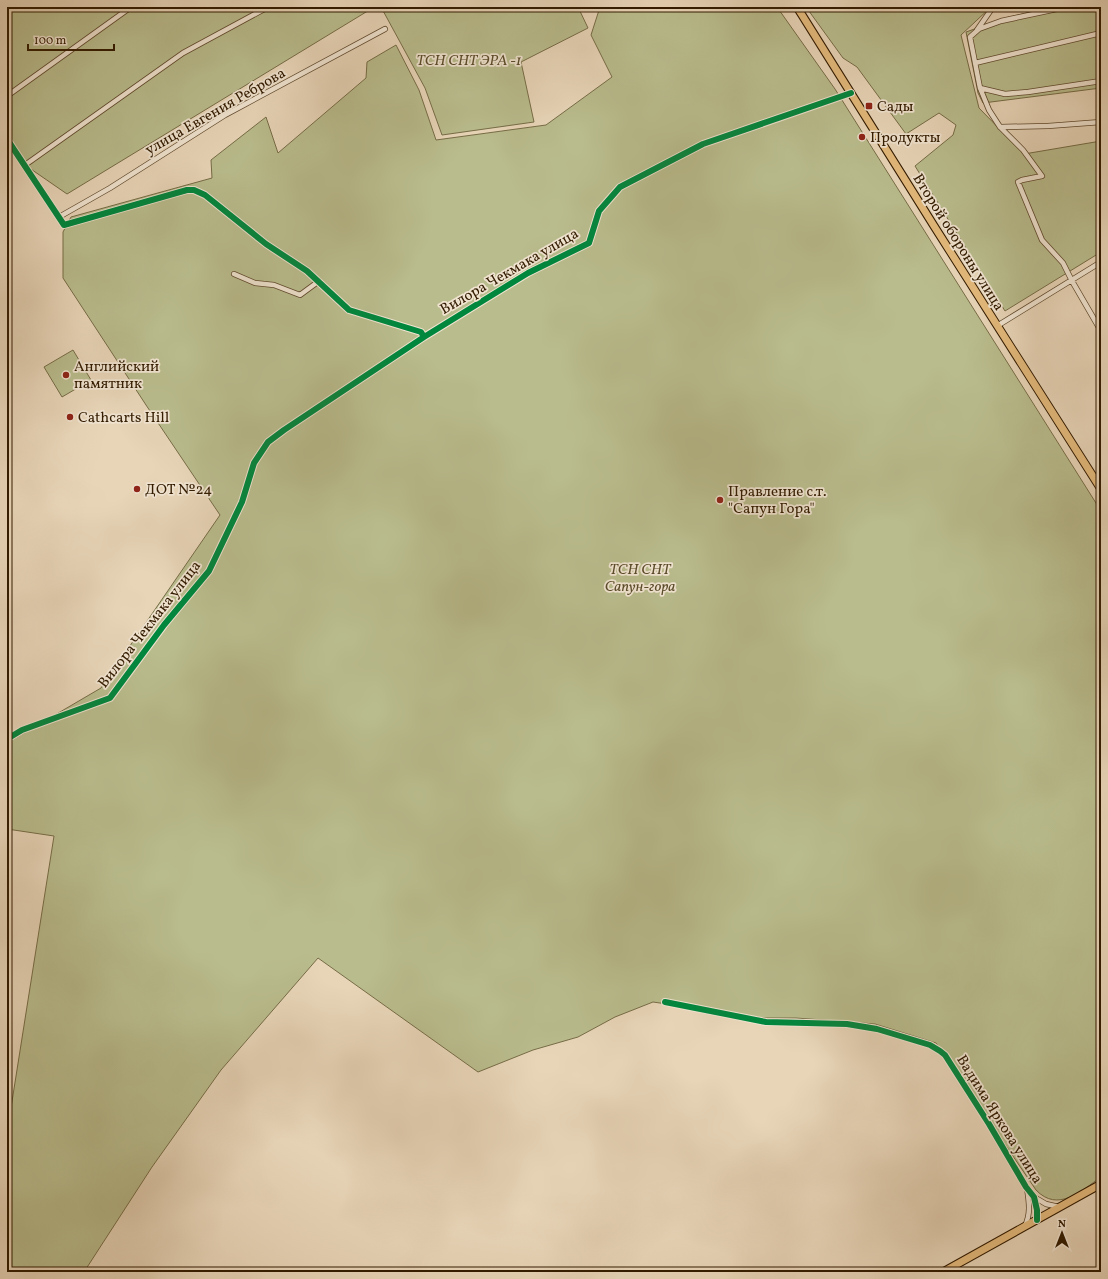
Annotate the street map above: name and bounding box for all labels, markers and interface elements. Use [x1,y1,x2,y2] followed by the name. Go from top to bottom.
[28,26,114,52] scale bar
[34,33,67,49] text: 100 m
[417,51,522,72] park label: ТСН СНТ ЭРА -1
[142,63,290,161] street label: улица Евгения Реброва
[877,97,914,118] place label: Сады
[864,101,874,111] marker: Сады
[870,128,941,149] place label: Продукты
[857,132,867,142] marker: Продукты
[907,170,1009,315] street label: Второй обороны улица
[437,224,583,321] street label: Вилора Чекмака улица
[74,357,159,395] place label: Английский памятник
[61,370,71,380] marker: Английский памятник
[78,408,169,429] place label: Cathcarts Hill
[65,412,75,422] marker: Cathcarts Hill
[145,480,212,501] place label: ДОТ №24
[728,482,827,520] place label: Правление с.т. "Сапун Гора"
[132,484,142,494] marker: ДОТ №24
[715,495,725,505] marker: Правление с.т. "Сапун Гора"
[94,557,207,693] street label: Вилора Чекмака улица
[605,560,675,598] park label: ТСН СНТ Сапун-гора
[950,1051,1047,1188] street label: Вадима Яркова улица
[1042,1213,1082,1253] north arrow
[1058,1217,1066,1232] text: N

